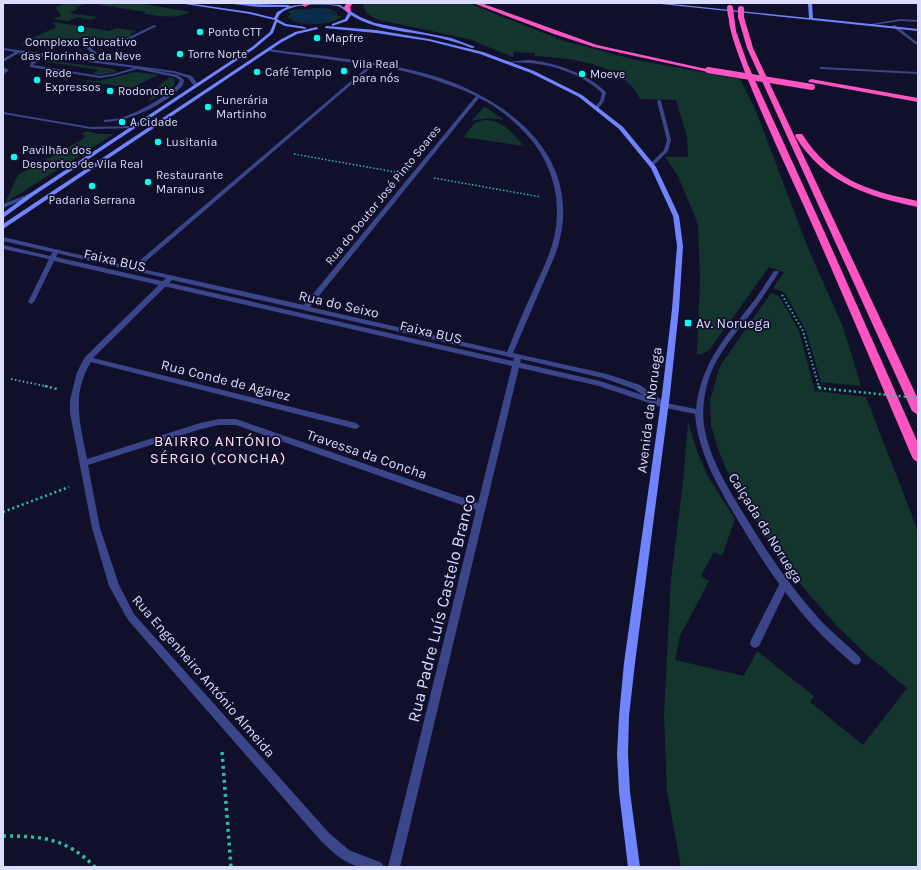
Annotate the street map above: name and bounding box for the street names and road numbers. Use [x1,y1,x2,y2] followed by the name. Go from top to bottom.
[322,122,444,268] street label: Rua do Doutor José Pinto Soares
[82,245,148,276] street label: Faixa BUS
[297,287,381,322] street label: Rua do Seixo
[398,317,464,348] street label: Faixa BUS
[633,346,666,474] street label: Avenida da Noruega
[159,356,292,405] street label: Rua Conde de Agarez
[304,426,429,483] street label: Travessa da Concha
[725,470,807,587] street label: Calçada da Noruega
[403,492,479,724] street label: Rua Padre Luís Castelo Branco
[129,592,279,761] street label: Rua Engenheiro António Almeida

